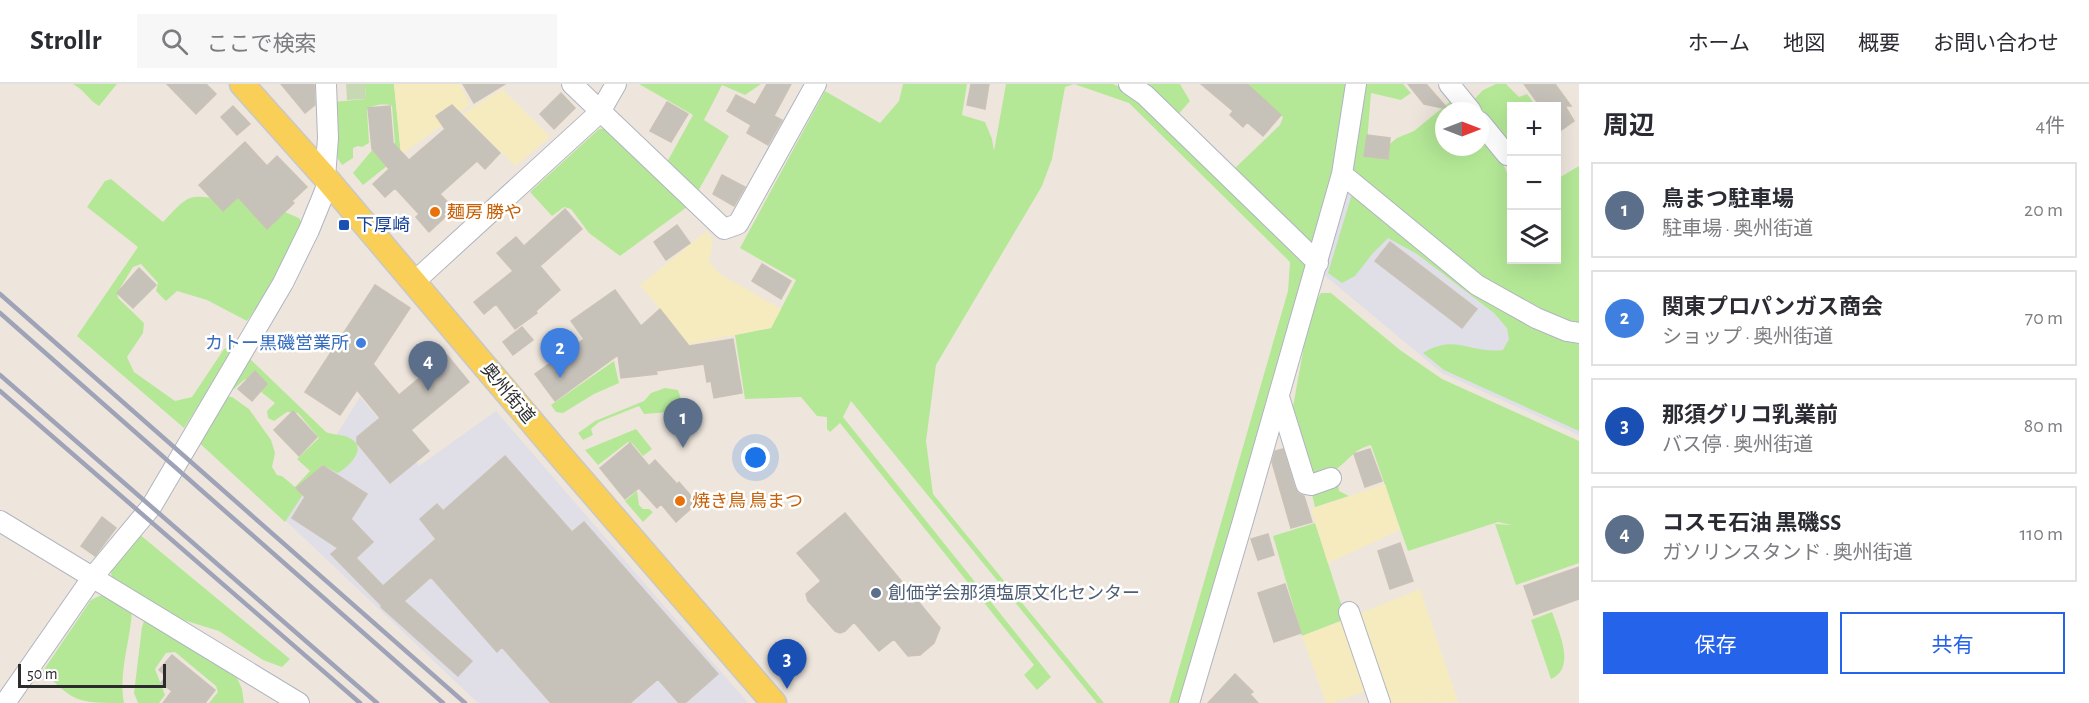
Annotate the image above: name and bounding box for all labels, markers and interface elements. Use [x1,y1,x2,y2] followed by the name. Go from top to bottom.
[137,14,557,68] search box
[158,25,191,58] icon: search
[30,27,101,55] text: Strollr
[206,33,316,55] text: ここで検索
[1688,33,1750,54] text: ホーム
[1783,33,1825,54] text: 地図
[1858,33,1900,54] text: 概要
[1933,33,2059,54] text: お問い合わせ
[1435,102,1489,156] north arrow
[1507,102,1561,264] map controls
[1507,102,1561,156] button: +
[1603,113,1655,139] text: 周辺
[2035,116,2065,136] text: 4件
[1507,156,1561,210] button: −
[1662,188,1794,210] text: 鳥まつ駐車場
[1621,200,1628,220] text: 1
[2024,200,2063,220] text: 20 m
[447,203,522,222] place label: 麺房 勝や
[428,205,442,219] marker: 麺房 勝や
[1507,210,1561,264] button: layers
[356,216,410,235] place label: 下厚崎
[337,218,351,232] marker: 下厚崎
[1662,219,1813,239] text: 駐車場 · 奥州街道
[1662,296,1883,318] text: 関東プロパンガス商会
[1620,308,1629,328] text: 2
[2025,308,2063,328] text: 70 m
[1662,327,1833,347] text: ショップ · 奥州街道
[540,328,580,378] pin: 2
[205,333,349,353] place label: カトー黒磯営業所
[354,336,368,350] marker: カトー黒磯営業所
[408,342,448,391] pin: 4
[477,359,539,427] street label: 奥州街道
[664,398,702,448] pin: 1
[1662,404,1838,426] text: 那須グリコ乳業前
[1620,416,1629,436] text: 3
[2024,416,2063,436] text: 80 m
[1662,435,1813,455] text: バス停 · 奥州街道
[741,443,770,472] your location
[692,491,803,511] place label: 焼き鳥 鳥まつ
[673,494,687,508] marker: 焼き鳥 鳥まつ
[1662,512,1841,534] text: コスモ石油 黒磯SS
[1619,524,1630,544] text: 4
[2019,524,2063,544] text: 110 m
[1662,543,1913,563] text: ガソリンスタンド · 奥州街道
[888,583,1140,603] place label: 創価学会那須塩原文化センター
[869,586,883,600] marker: 創価学会那須塩原文化センター
[1603,612,1828,674] button: 保存
[1840,612,2065,674] button: 共有
[768,640,806,689] pin: 3
[18,661,166,688] scale bar
[27,666,58,682] text: 50 m

